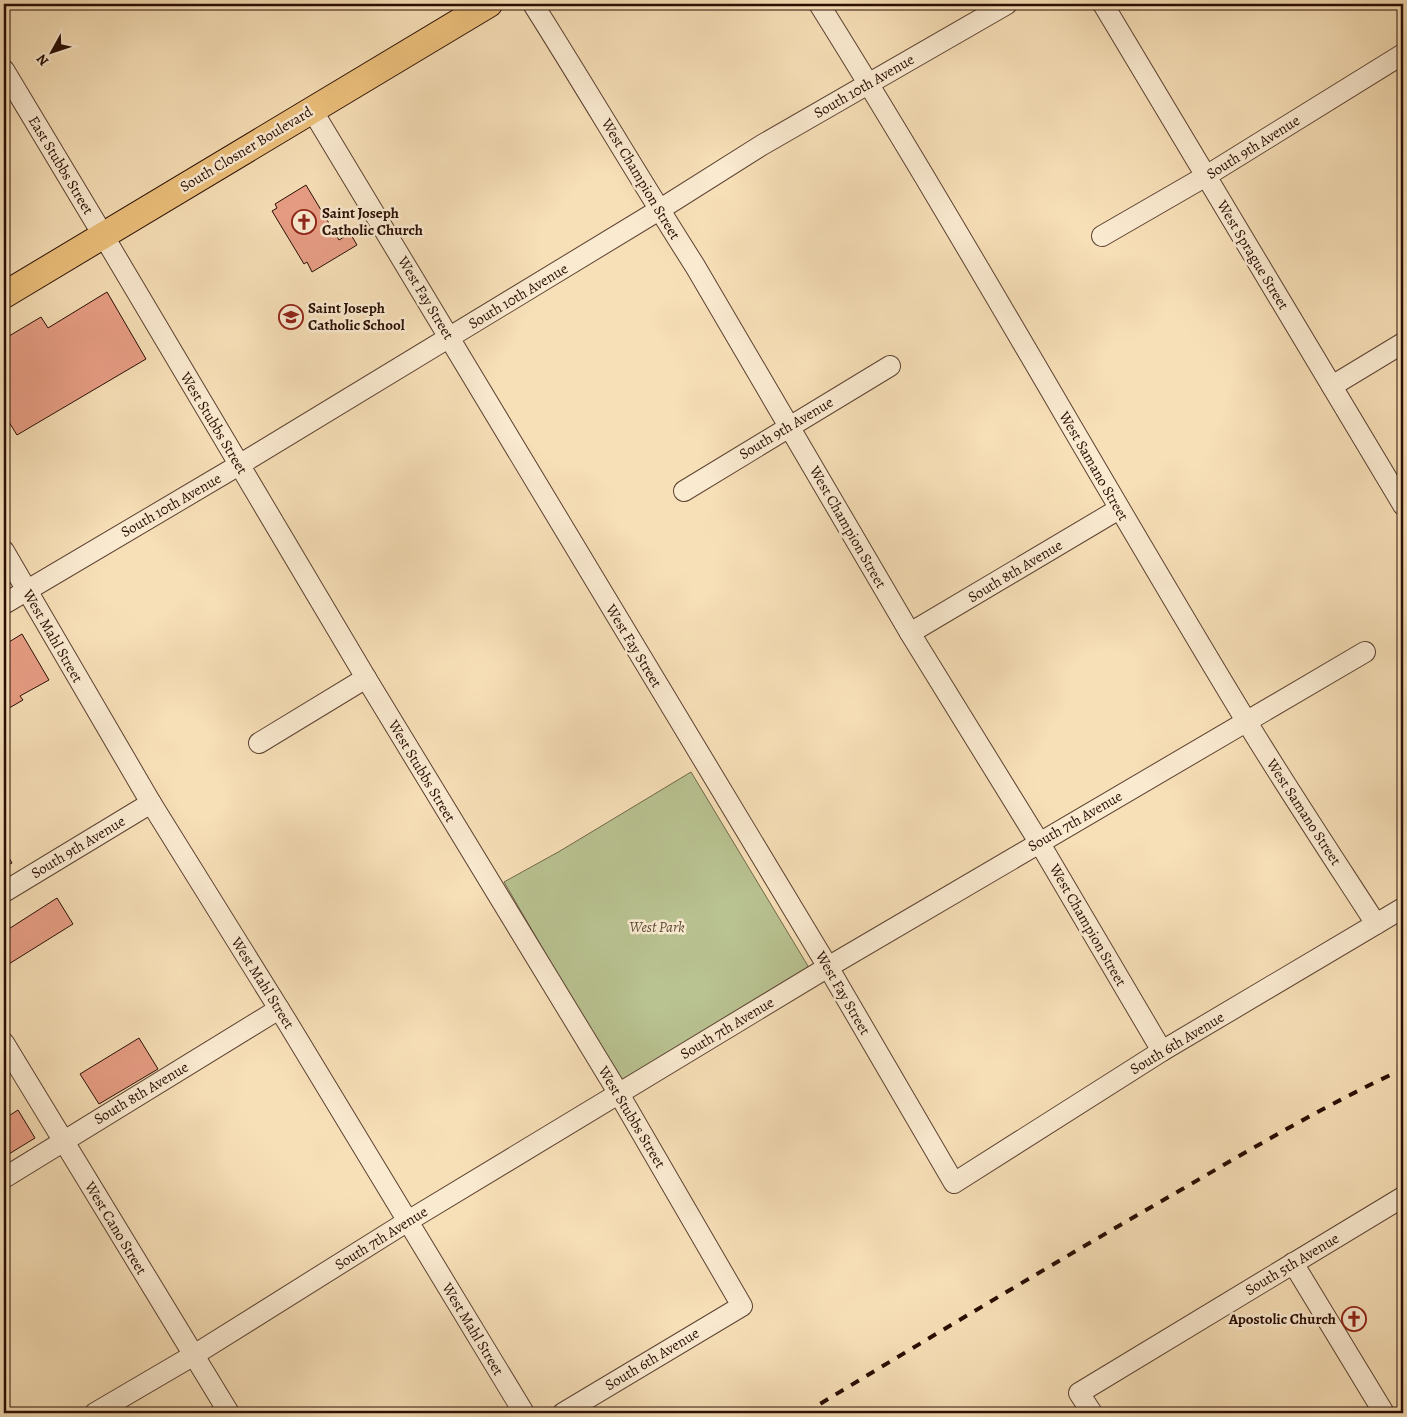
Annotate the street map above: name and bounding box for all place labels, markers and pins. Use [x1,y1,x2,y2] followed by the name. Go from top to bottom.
[322,203,423,240] place label: Saint Joseph Catholic Church
[291,209,317,235] church icon: Saint Joseph Catholic Church
[308,298,405,335] place label: Saint Joseph Catholic School
[278,304,304,330] school or university icon: Saint Joseph Catholic School
[1341,1306,1367,1332] church icon: Apostolic Church
[1228,1309,1336,1329] place label: Apostolic Church

